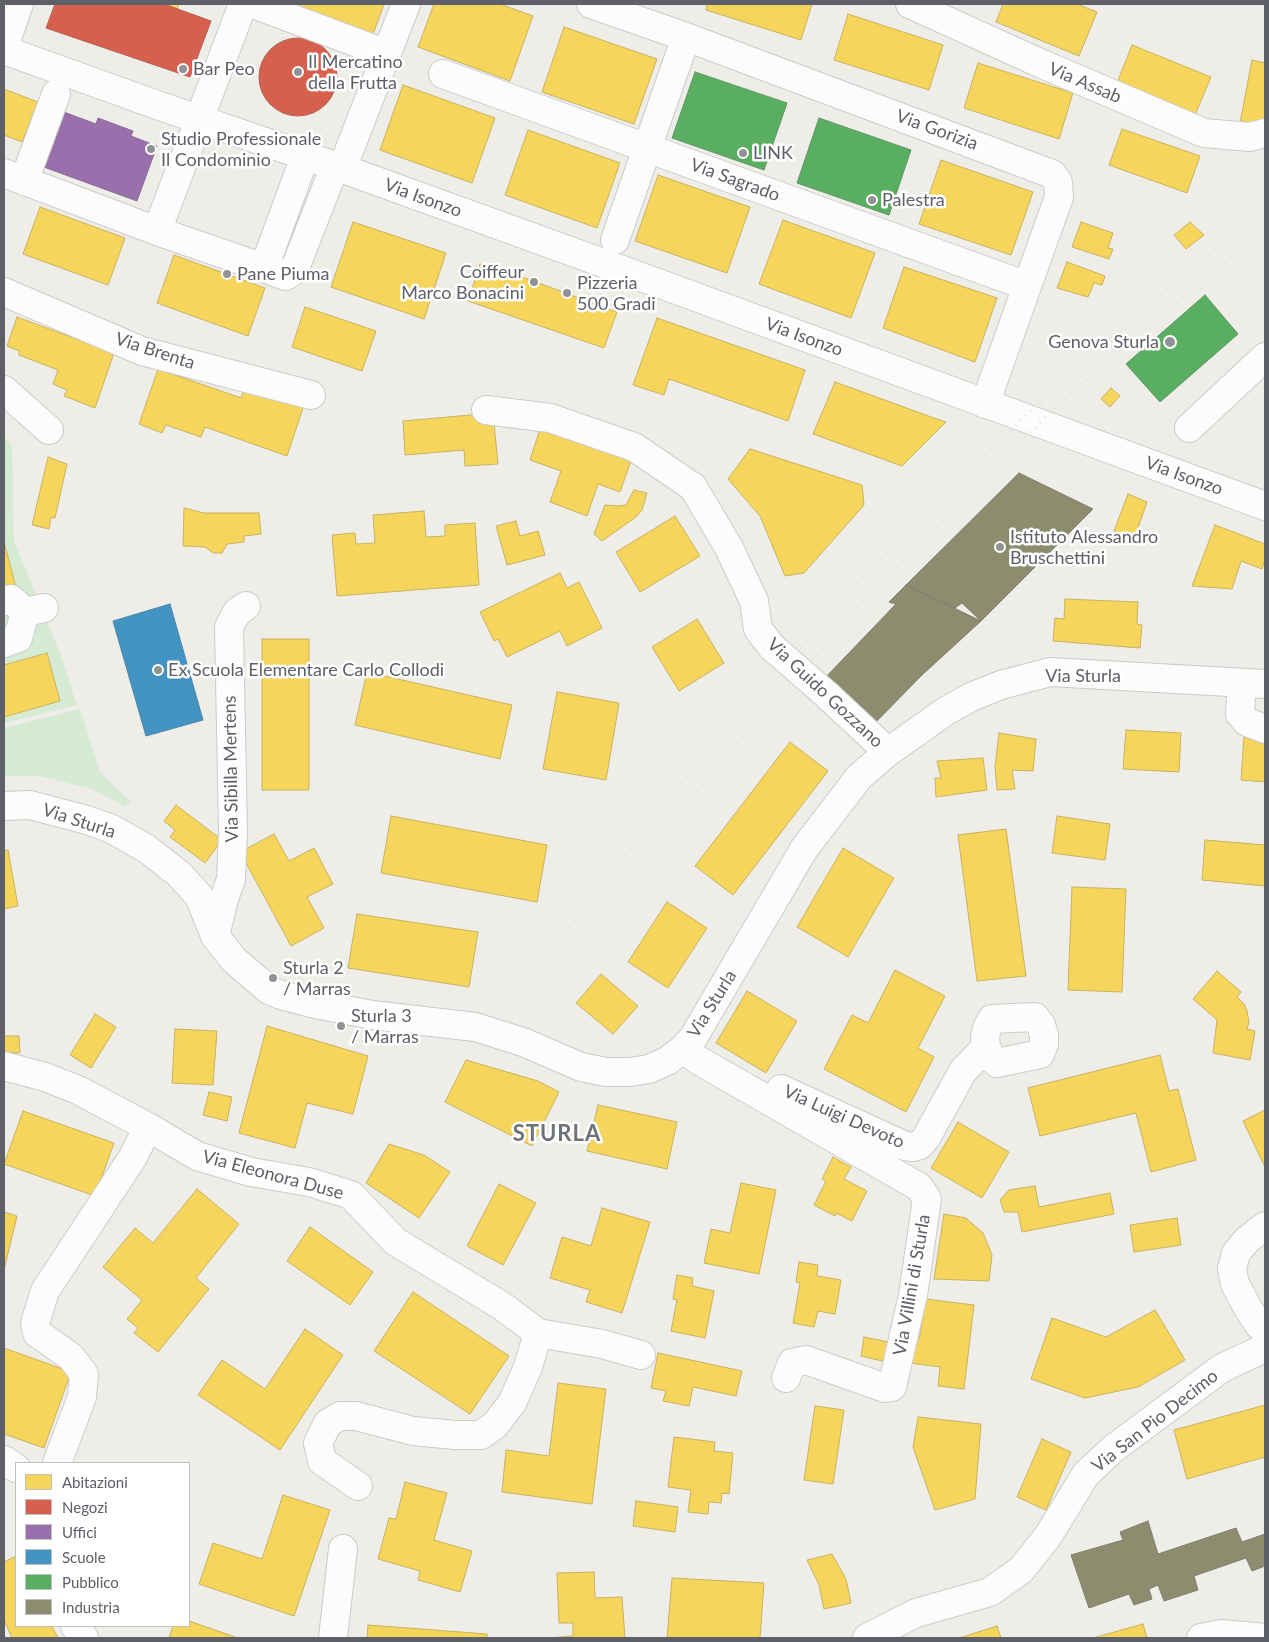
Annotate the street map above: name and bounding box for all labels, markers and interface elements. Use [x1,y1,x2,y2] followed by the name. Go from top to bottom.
[308,51,403,94] place label: Il Mercatino della Frutta
[193,58,255,80] place label: Bar Peo
[1045,58,1125,108] street label: Via Assab
[177,63,189,75] marker: Bar Peo
[292,66,304,78] marker: Il Mercatino della Frutta
[893,105,981,155] street label: Via Gorizia
[161,128,321,170] place label: Studio Professionale Il Condominio
[753,142,793,164] place label: LINK
[145,143,157,155] marker: Studio Professionale Il Condominio
[737,147,749,159] marker: LINK
[687,154,783,206] street label: Via Sagrado
[381,174,465,222] street label: Via Isonzo
[882,189,945,211] place label: Palestra
[866,194,878,206] marker: Palestra
[401,261,524,304] place label: Coiffeur Marco Bonacini
[237,263,329,285] place label: Pane Piuma
[221,268,233,280] marker: Pane Piuma
[577,272,656,314] place label: Pizzeria 500 Gradi
[528,276,540,288] marker: Coiffeur Marco Bonacini
[561,287,573,299] marker: Pizzeria 500 Gradi
[762,313,846,361] street label: Via Isonzo
[112,328,198,374] street label: Via Brenta
[1048,331,1159,353] place label: Genova Sturla
[1163,335,1177,349] marker: Genova Sturla
[1142,452,1226,500] street label: Via Isonzo
[1010,526,1158,568] place label: Istituto Alessandro Bruschettini
[994,541,1006,553] marker: Istituto Alessandro Bruschettini
[762,634,888,752] street label: Via Guido Gozzano
[168,659,444,681] place label: Ex Scuola Elementare Carlo Collodi
[152,664,164,676] marker: Ex Scuola Elementare Carlo Collodi
[1045,665,1121,687] street label: Via Sturla
[219,695,243,843] street label: Via Sibilla Mertens
[40,799,118,843] street label: Via Sturla
[283,957,351,1000] place label: Sturla 2 / Marras
[683,966,741,1042] street label: Via Sturla
[267,972,279,984] marker: Sturla 2 / Marras
[351,1005,419,1048] place label: Sturla 3 / Marras
[335,1020,347,1032] marker: Sturla 3 / Marras
[780,1081,908,1153] street label: Via Luigi Devoto
[512,1121,602,1147] district label: STURLA
[200,1146,346,1204] street label: Via Eleonora Duse
[889,1213,935,1357] street label: Via Villini di Sturla
[1088,1365,1222,1477] street label: Via San Pio Decimo
[15,1462,190,1627] legend
[62,1473,128,1491] text: Abitazioni
[62,1498,108,1516] text: Negozi
[62,1523,97,1541] text: Uffici
[62,1548,106,1566] text: Scuole
[62,1573,119,1591] text: Pubblico
[62,1598,120,1616] text: Industria

